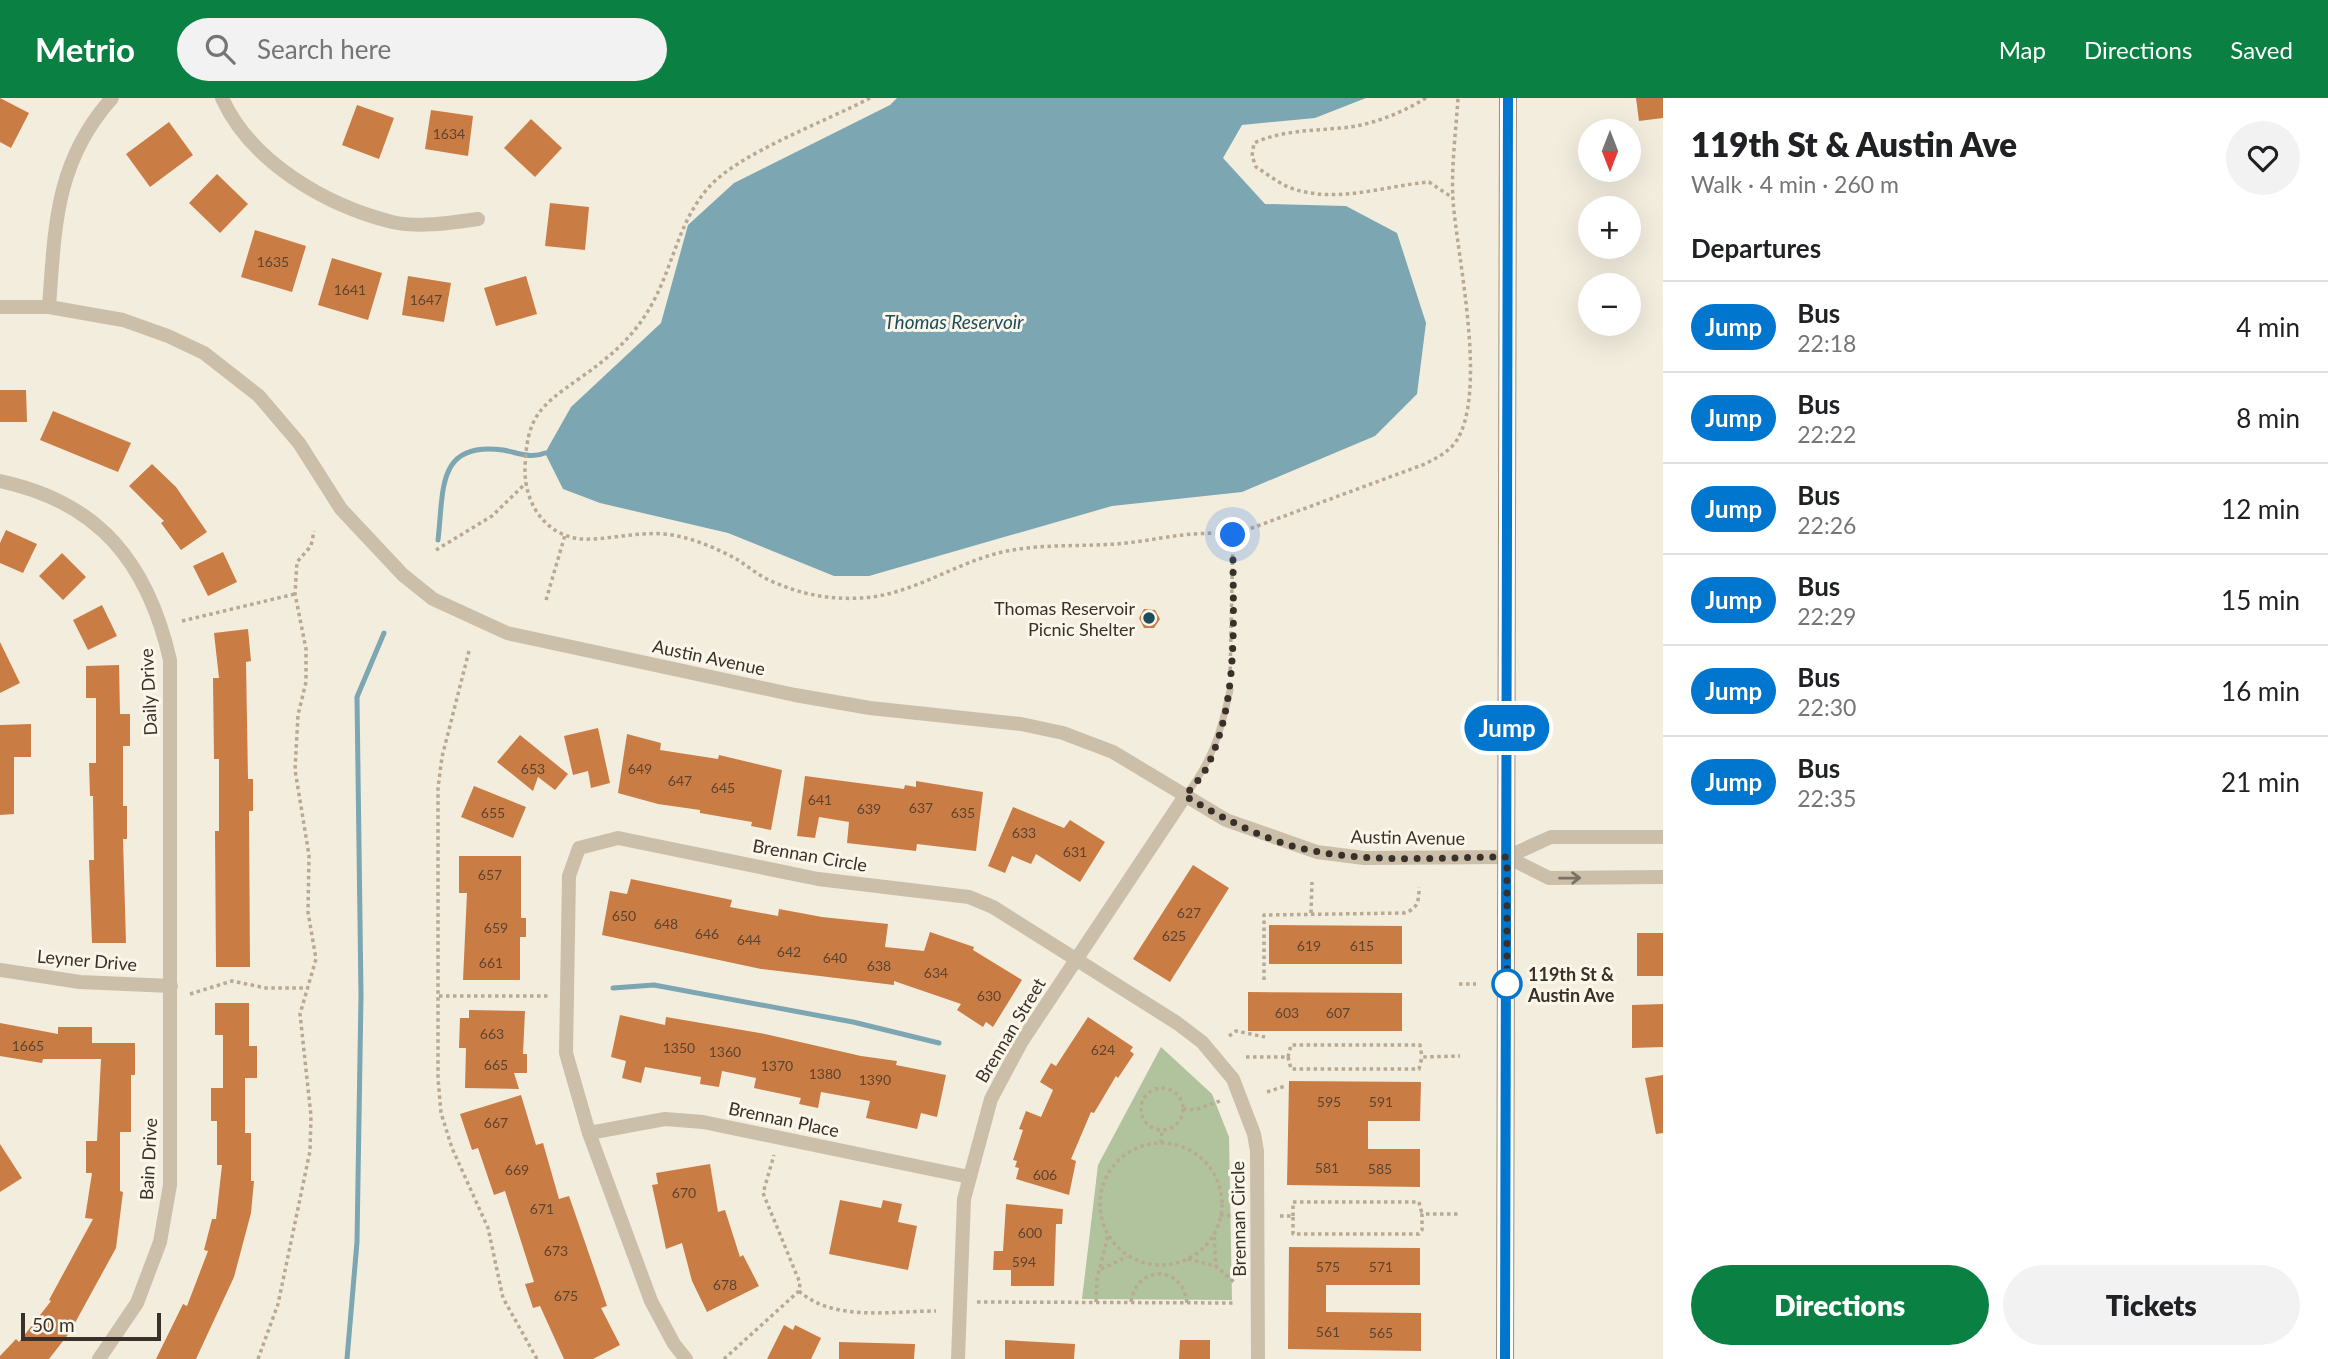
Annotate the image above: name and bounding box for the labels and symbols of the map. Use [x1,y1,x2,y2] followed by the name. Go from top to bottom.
[1578,119,1642,182] north arrow
[433,125,465,142] house number: 1634
[257,253,289,270] house number: 1635
[334,281,366,298] house number: 1641
[410,291,442,308] house number: 1647
[884,310,1024,333] water label: Thomas Reservoir
[1215,517,1250,552] your location
[994,597,1135,640] place label: Thomas Reservoir Picnic Shelter
[1141,610,1157,626] marker: Thomas Reservoir Picnic Shelter
[651,634,767,680] street label: Austin Avenue
[135,648,161,736] street label: Daily Drive
[1458,705,1556,751] line badge: Jump
[521,760,545,777] house number: 653
[628,760,652,777] house number: 649
[668,772,692,789] house number: 647
[711,779,735,796] house number: 645
[808,791,832,808] house number: 641
[909,799,933,816] house number: 637
[857,800,881,817] house number: 639
[481,804,505,821] house number: 655
[951,804,975,821] house number: 635
[1012,824,1036,841] house number: 633
[1351,825,1465,849] street label: Austin Avenue
[751,834,869,876] street label: Brennan Circle
[1063,843,1087,860] house number: 631
[478,866,502,883] house number: 657
[1559,871,1582,885] one-way arrow
[1177,904,1201,921] house number: 627
[612,907,636,924] house number: 650
[654,915,678,932] house number: 648
[484,919,508,936] house number: 659
[695,925,719,942] house number: 646
[1162,927,1186,944] house number: 625
[737,931,761,948] house number: 644
[1297,937,1321,954] house number: 619
[1350,937,1374,954] house number: 615
[777,943,801,960] house number: 642
[36,945,138,975] street label: Leyner Drive
[823,949,847,966] house number: 640
[479,954,503,971] house number: 661
[867,957,891,974] house number: 638
[1527,963,1615,1006] place label: 119th St & Austin Ave
[924,964,948,981] house number: 634
[1492,969,1522,999] marker: 119th St & Austin Ave
[970,973,1050,1086] street label: Brennan Street
[977,987,1001,1004] house number: 630
[1275,1004,1299,1021] house number: 603
[1326,1004,1350,1021] house number: 607
[480,1025,504,1042] house number: 663
[12,1037,44,1054] house number: 1665
[663,1039,695,1056] house number: 1350
[1091,1041,1115,1058] house number: 624
[709,1043,741,1060] house number: 1360
[484,1056,508,1073] house number: 665
[761,1057,793,1074] house number: 1370
[809,1065,841,1082] house number: 1380
[859,1071,891,1088] house number: 1390
[1317,1093,1341,1110] house number: 595
[1369,1093,1393,1110] house number: 591
[727,1097,841,1141] street label: Brennan Place
[484,1114,508,1131] house number: 667
[135,1117,161,1201] street label: Bain Drive
[1315,1159,1339,1176] house number: 581
[1368,1160,1392,1177] house number: 585
[505,1161,529,1178] house number: 669
[1226,1161,1250,1277] street label: Brennan Circle
[1033,1166,1057,1183] house number: 606
[672,1184,696,1201] house number: 670
[530,1200,554,1217] house number: 671
[1018,1224,1042,1241] house number: 600
[544,1242,568,1259] house number: 673
[1012,1253,1036,1270] house number: 594
[1316,1258,1340,1275] house number: 575
[1369,1258,1393,1275] house number: 571
[713,1276,737,1293] house number: 678
[554,1287,578,1304] house number: 675
[21,1310,161,1342] scale bar
[1316,1323,1340,1340] house number: 561
[1369,1324,1393,1341] house number: 565

